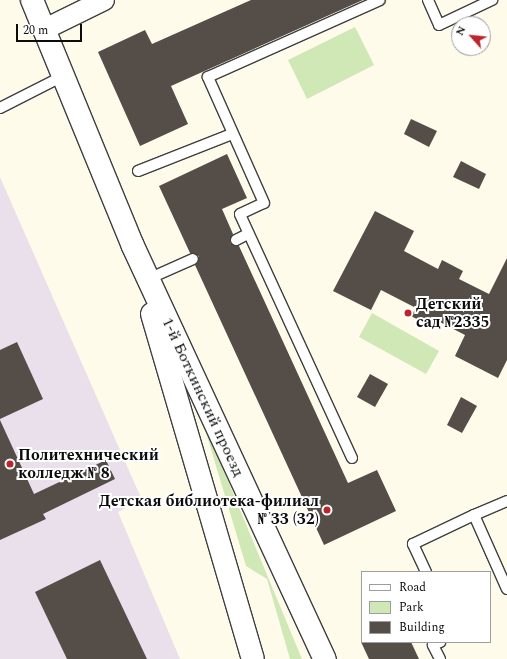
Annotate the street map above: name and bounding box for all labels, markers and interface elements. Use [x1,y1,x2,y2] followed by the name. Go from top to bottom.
[18,16,84,42] scale bar
[451,16,491,56] north arrow
[23,21,48,40] text: 20 m
[451,23,470,39] text: N
[416,294,490,332] place label: Детский сад №2335
[403,308,413,318] marker: Детский сад №2335
[158,314,248,480] street label: 1-й Боткинский проезд
[18,445,159,483] place label: Политехнический колледж № 8
[5,459,15,469] marker: Политехнический колледж № 8
[99,491,319,529] place label: Детская библиотека-филиал № 33 (32)
[322,505,332,515] marker: Детская библиотека-филиал № 33 (32)
[361,571,491,643] legend
[399,578,426,597] text: Road
[399,598,424,617] text: Park
[399,618,445,637] text: Building

